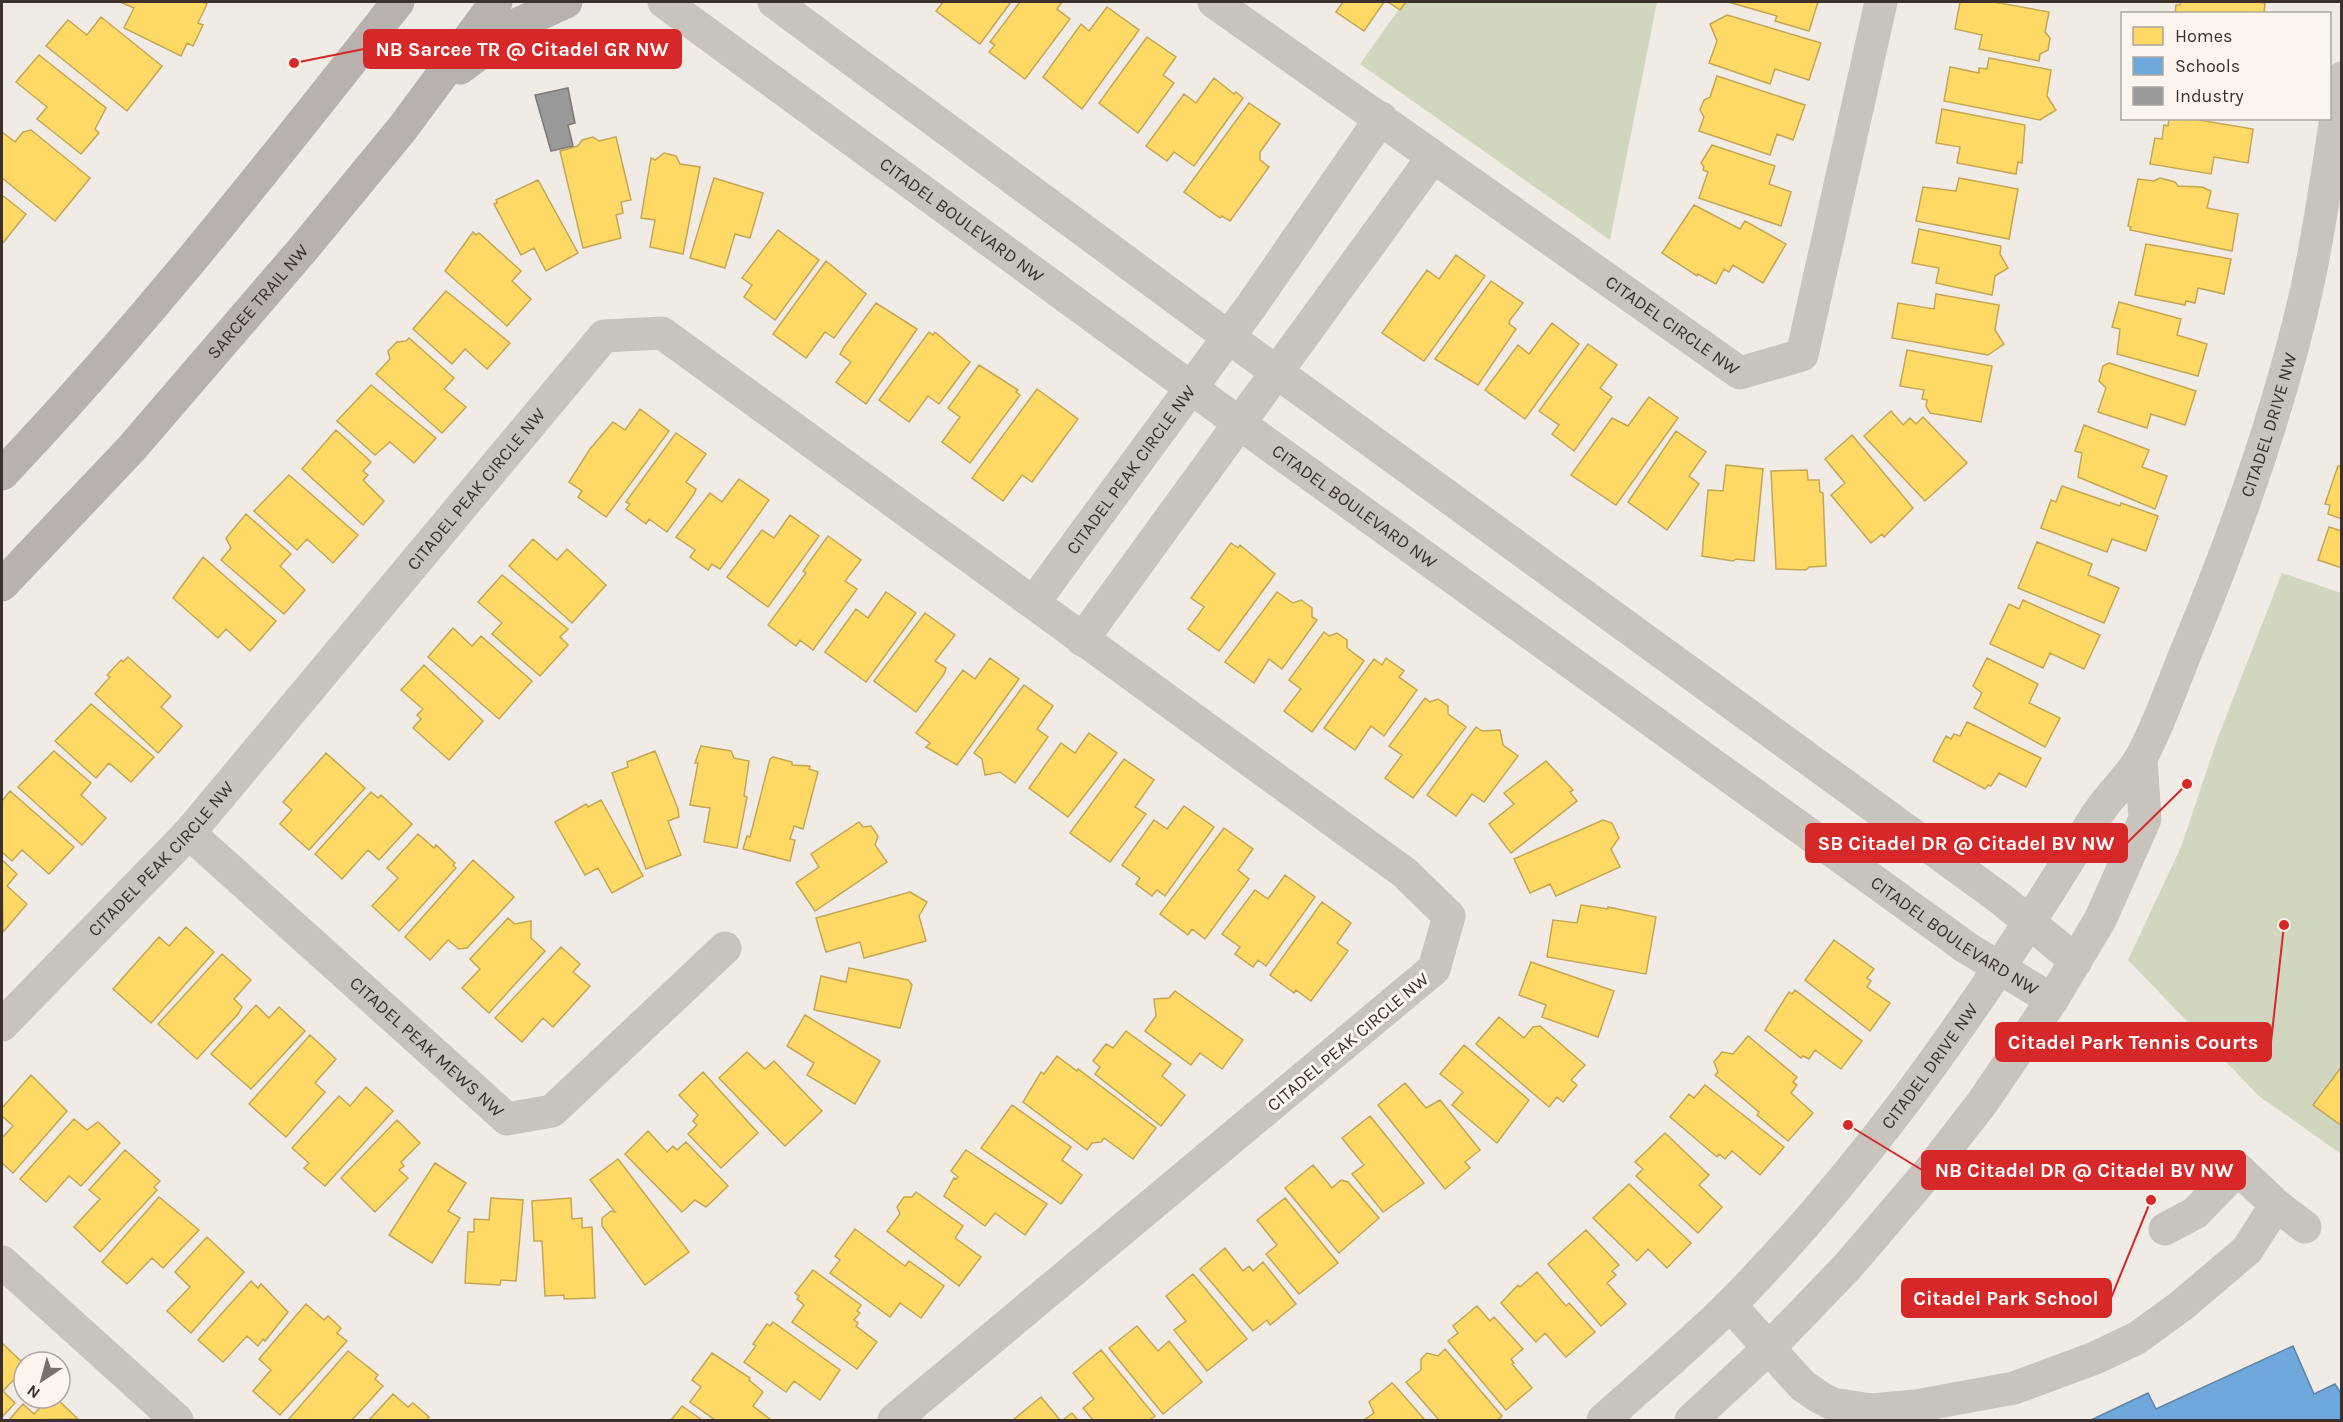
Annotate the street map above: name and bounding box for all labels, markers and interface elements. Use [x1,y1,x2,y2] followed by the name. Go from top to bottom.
[2121,12,2331,120] legend
[2175,25,2232,47] text: Homes
[364,30,681,68] callout: NB Sarcee TR @ Citadel GR NW
[375,38,669,61] text: NB Sarcee TR @ Citadel GR NW
[2175,55,2240,77] text: Schools
[2175,85,2244,107] text: Industry
[875,153,1048,287] street label: CITADEL BOULEVARD NW
[202,240,313,363] street label: SARCEE TRAIL NW
[1601,271,1744,380] street label: CITADEL CIRCLE NW
[2236,350,2302,500] street label: CITADEL DRIVE NW
[1062,381,1200,559] street label: CITADEL PEAK CIRCLE NW
[402,404,550,575] street label: CITADEL PEAK CIRCLE NW
[1268,440,1441,573] street label: CITADEL BOULEVARD NW
[83,777,239,941] street label: CITADEL PEAK CIRCLE NW
[1806,824,2127,862] callout: SB Citadel DR @ Citadel BV NW
[1817,832,2115,855] text: SB Citadel DR @ Citadel BV NW
[1866,871,2043,1000] street label: CITADEL BOULEVARD NW
[1263,968,1433,1116] street label: CITADEL PEAK CIRCLE NW
[345,972,509,1122] street label: CITADEL PEAK MEWS NW
[1877,999,1983,1133] street label: CITADEL DRIVE NW
[1996,1023,2271,1061] callout: Citadel Park Tennis Courts
[2008,1031,2258,1054] text: Citadel Park Tennis Courts
[1922,1151,2245,1189] callout: NB Citadel DR @ Citadel BV NW
[1935,1159,2233,1182] text: NB Citadel DR @ Citadel BV NW
[1902,1279,2111,1317] callout: Citadel Park School
[1913,1287,2099,1310] text: Citadel Park School
[12,1350,72,1410] north arrow
[23,1381,44,1403] text: N

